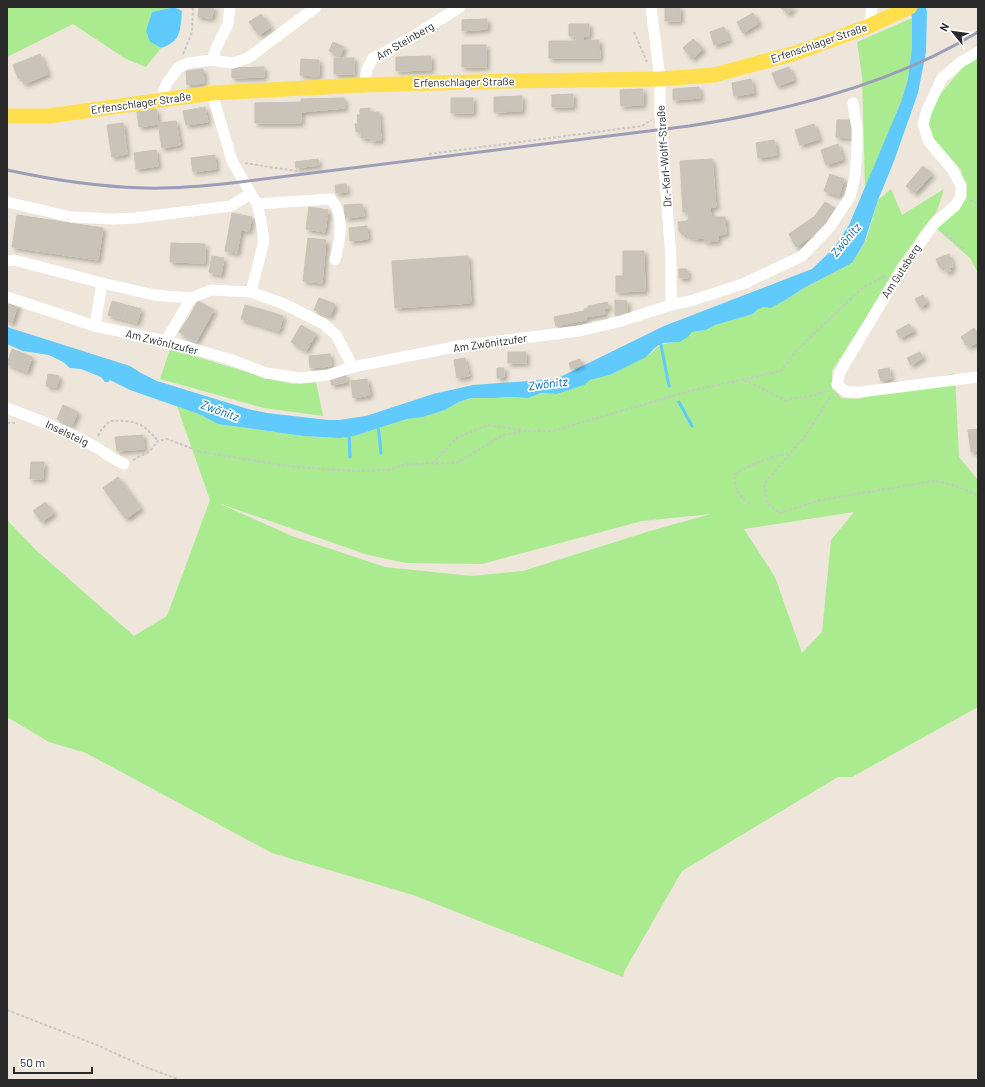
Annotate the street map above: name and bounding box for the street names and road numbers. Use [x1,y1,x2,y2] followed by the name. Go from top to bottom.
[374,19,436,62] street label: Am Steinberg
[769,20,869,65] street label: Erfenschlager Straße
[413,74,515,89] street label: Erfenschlager Straße
[90,89,192,116] street label: Erfenschlager Straße
[653,105,674,207] street label: Dr.-Karl-Wolff-Straße
[878,241,923,300] street label: Am Gutsberg
[124,326,200,357] street label: Am Zwönitzufer
[452,331,528,354] street label: Am Zwönitzufer
[44,417,91,448] street label: Inselsteig

